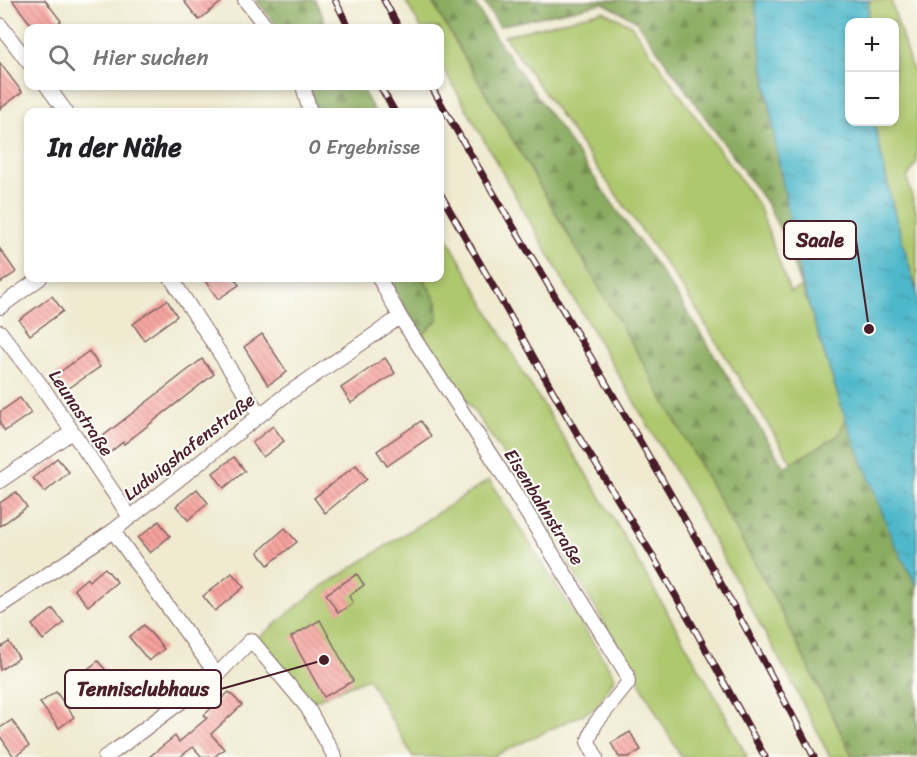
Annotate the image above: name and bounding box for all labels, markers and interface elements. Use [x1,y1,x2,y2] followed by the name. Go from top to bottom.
[845,18,899,126] map controls
[845,18,899,72] button: +
[24,24,444,90] search box
[93,38,208,77] text: Hier suchen
[45,41,78,74] icon: search
[845,72,899,126] button: −
[48,124,182,170] text: In der Nähe
[308,130,420,165] text: 0 Ergebnisse
[784,221,856,259] callout: Saale
[795,223,844,258] text: Saale
[40,363,122,463] street label: Leunastraße
[116,385,262,509] street label: Ludwigshafenstraße
[495,442,593,572] street label: Eisenbahnstraße
[65,670,221,708] callout: Tennisclubhaus
[77,672,210,707] text: Tennisclubhaus

